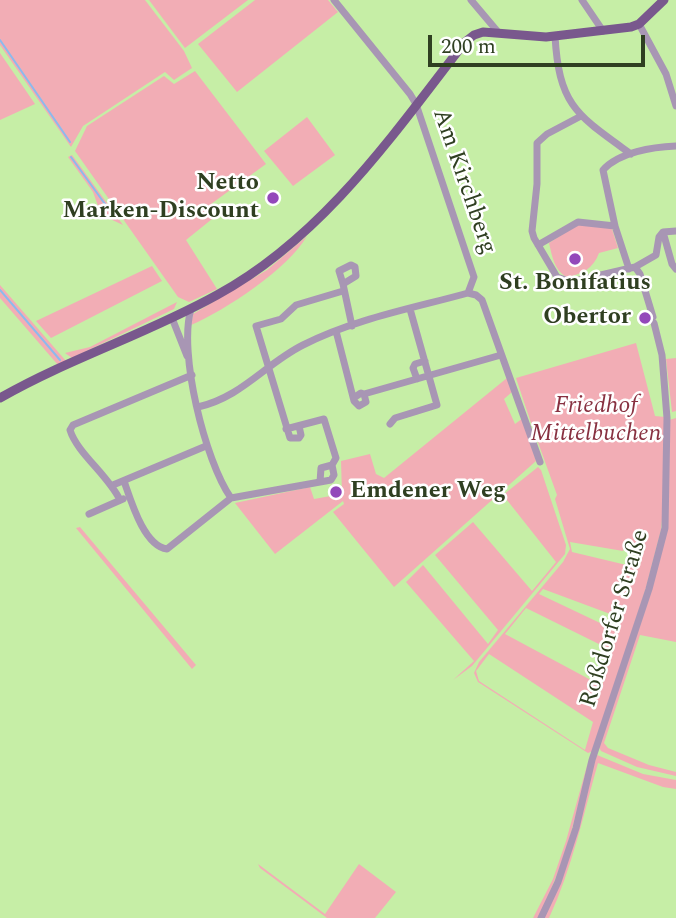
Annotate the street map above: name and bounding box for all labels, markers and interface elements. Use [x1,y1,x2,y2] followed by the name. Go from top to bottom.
[431,21,648,65] scale bar
[441,31,496,63] text: 200 m
[425,106,501,258] street label: Am Kirchberg
[62,170,259,226] place label: Netto Marken-Discount
[265,190,281,206] marker: Netto Marken-Discount
[567,251,583,267] marker: St. Bonifatius
[499,270,651,298] place label: St. Bonifatius
[543,304,631,332] place label: Obertor
[637,310,653,326] marker: Obertor
[531,393,661,449] park label: Friedhof Mittelbuchen
[350,478,506,506] place label: Emdener Weg
[328,484,344,500] marker: Emdener Weg
[575,527,657,711] street label: Roßdorfer Straße

